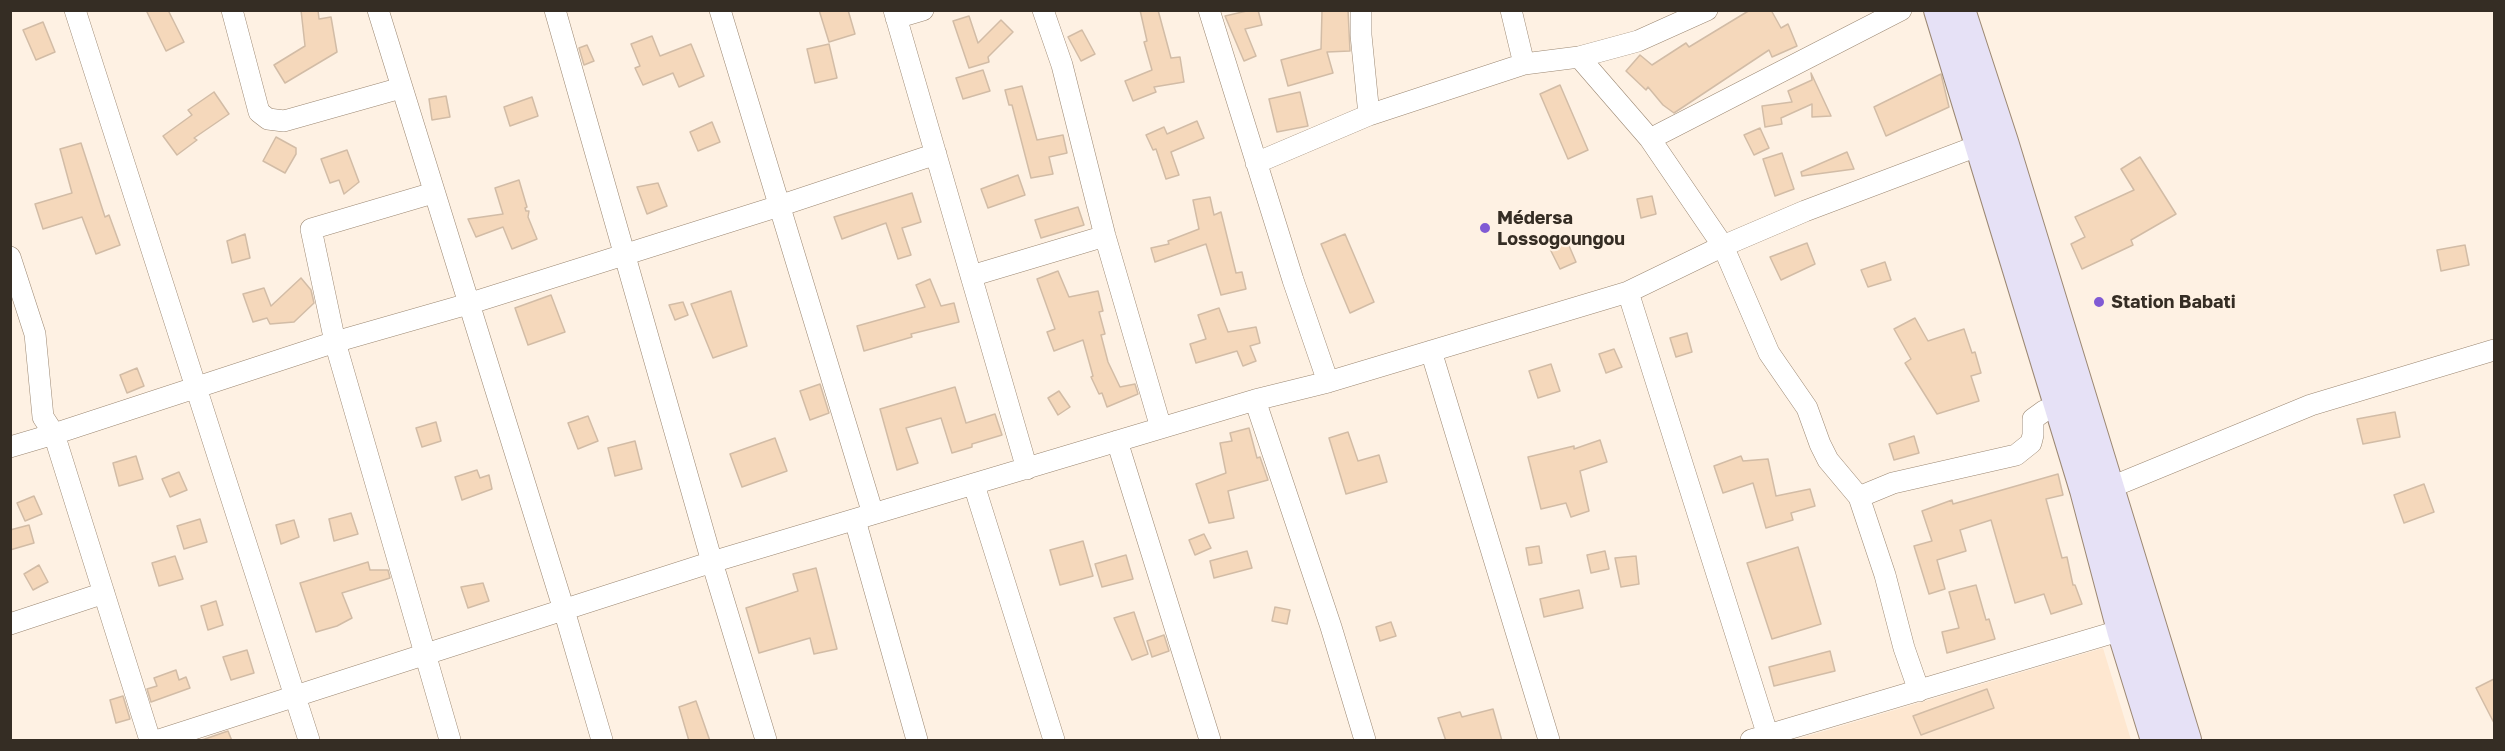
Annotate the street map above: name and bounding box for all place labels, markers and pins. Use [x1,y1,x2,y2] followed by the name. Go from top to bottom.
[1497,207,1625,250] place label: Médersa Lossogoungou
[1478,221,1492,235] marker: Médersa Lossogoungou
[2111,291,2236,313] place label: Station Babati
[2092,295,2106,309] marker: Station Babati

